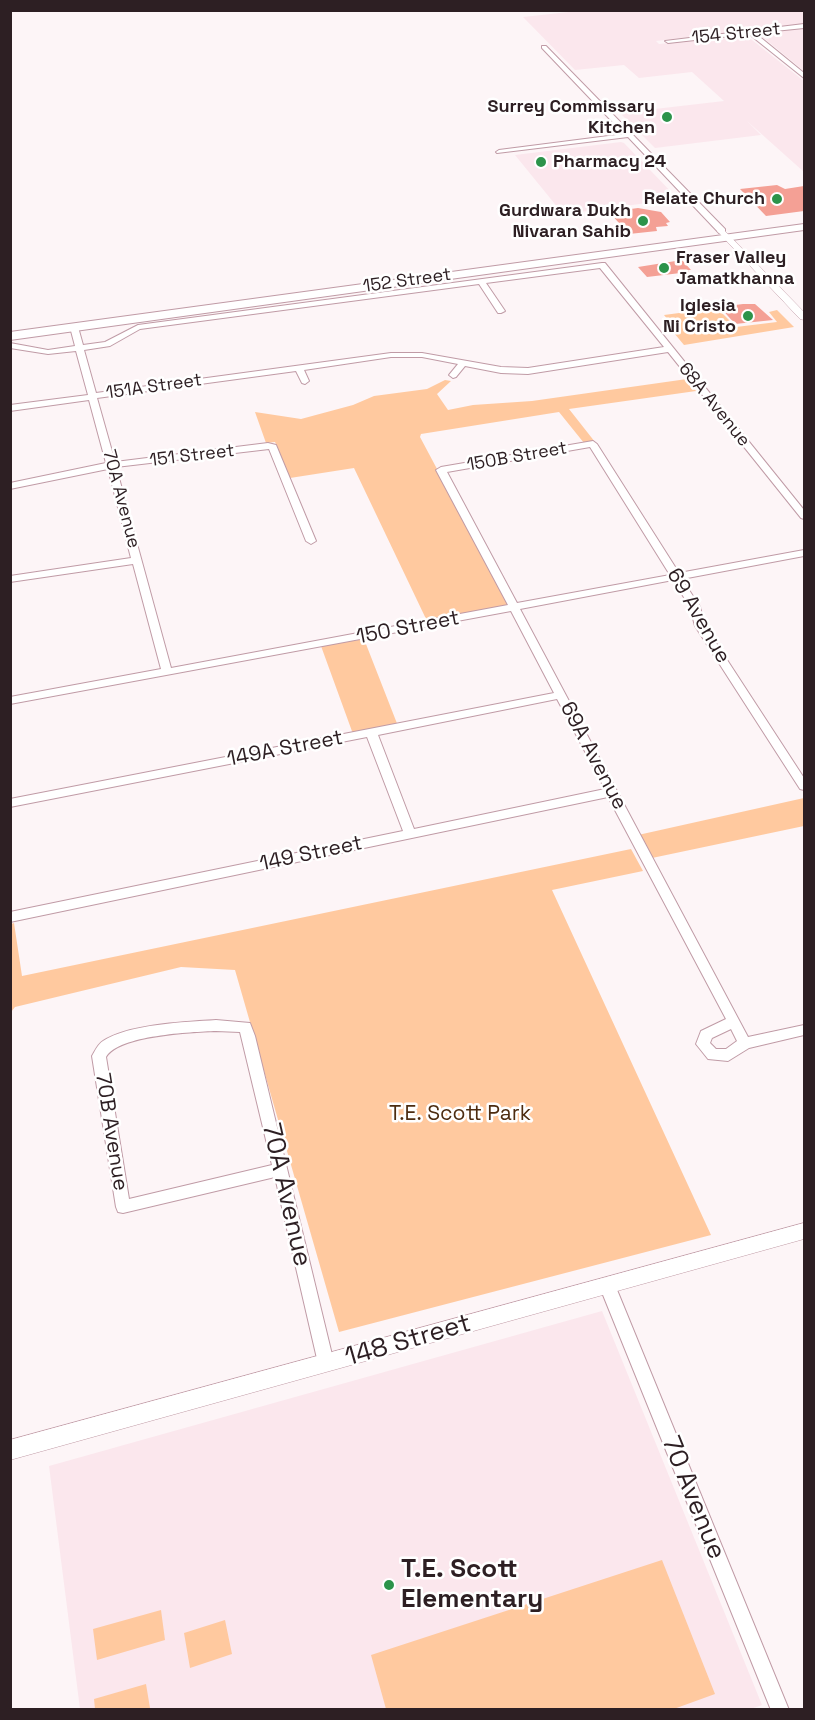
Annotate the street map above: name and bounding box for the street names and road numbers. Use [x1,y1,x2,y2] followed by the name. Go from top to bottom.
[691,19,781,49] street label: 154 Street
[362,264,452,298] street label: 152 Street
[674,359,754,451] street label: 68A Avenue
[105,370,203,404] street label: 151A Street
[465,438,569,476] street label: 150B Street
[148,440,236,472] street label: 151 Street
[97,447,145,551] street label: 70A Avenue
[661,564,735,668] street label: 69 Avenue
[354,606,462,650] street label: 150 Street
[554,698,632,814] street label: 69A Avenue
[225,725,345,773] street label: 149A Street
[257,831,365,877] street label: 149 Street
[89,1071,133,1193] street label: 70B Avenue
[254,1120,318,1270] street label: 70A Avenue
[341,1308,475,1374] street label: 148 Street
[654,1432,732,1564] street label: 70 Avenue

